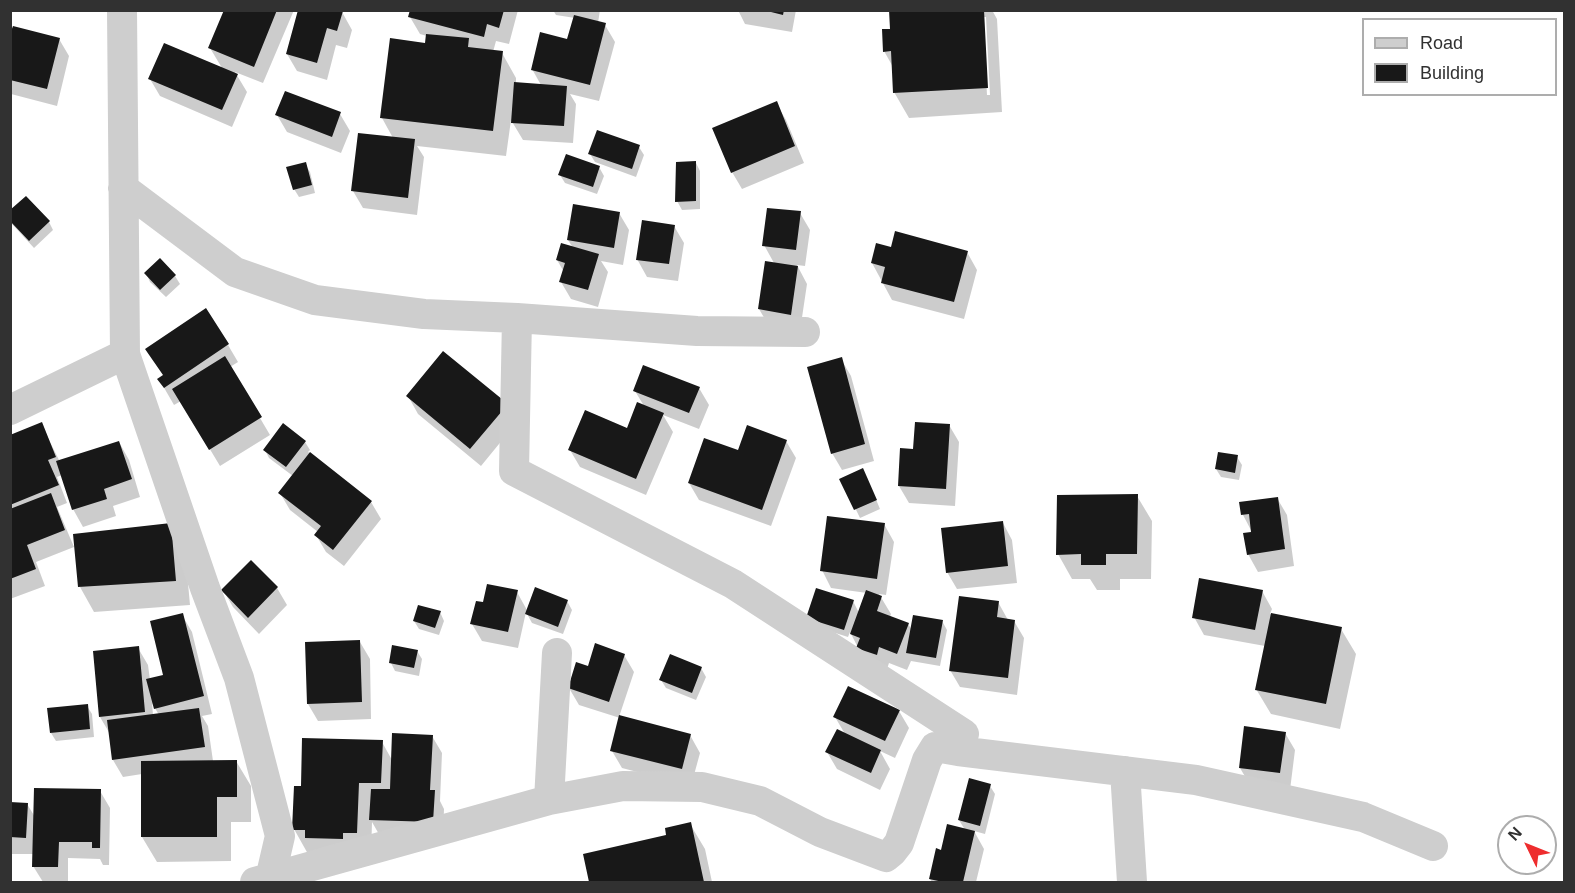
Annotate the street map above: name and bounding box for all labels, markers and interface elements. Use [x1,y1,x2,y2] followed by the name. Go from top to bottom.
[1362,18,1557,96] legend
[1420,33,1463,53] text: Road
[1420,63,1484,83] text: Building
[1497,815,1557,875] north arrow
[1505,824,1525,844] text: N

